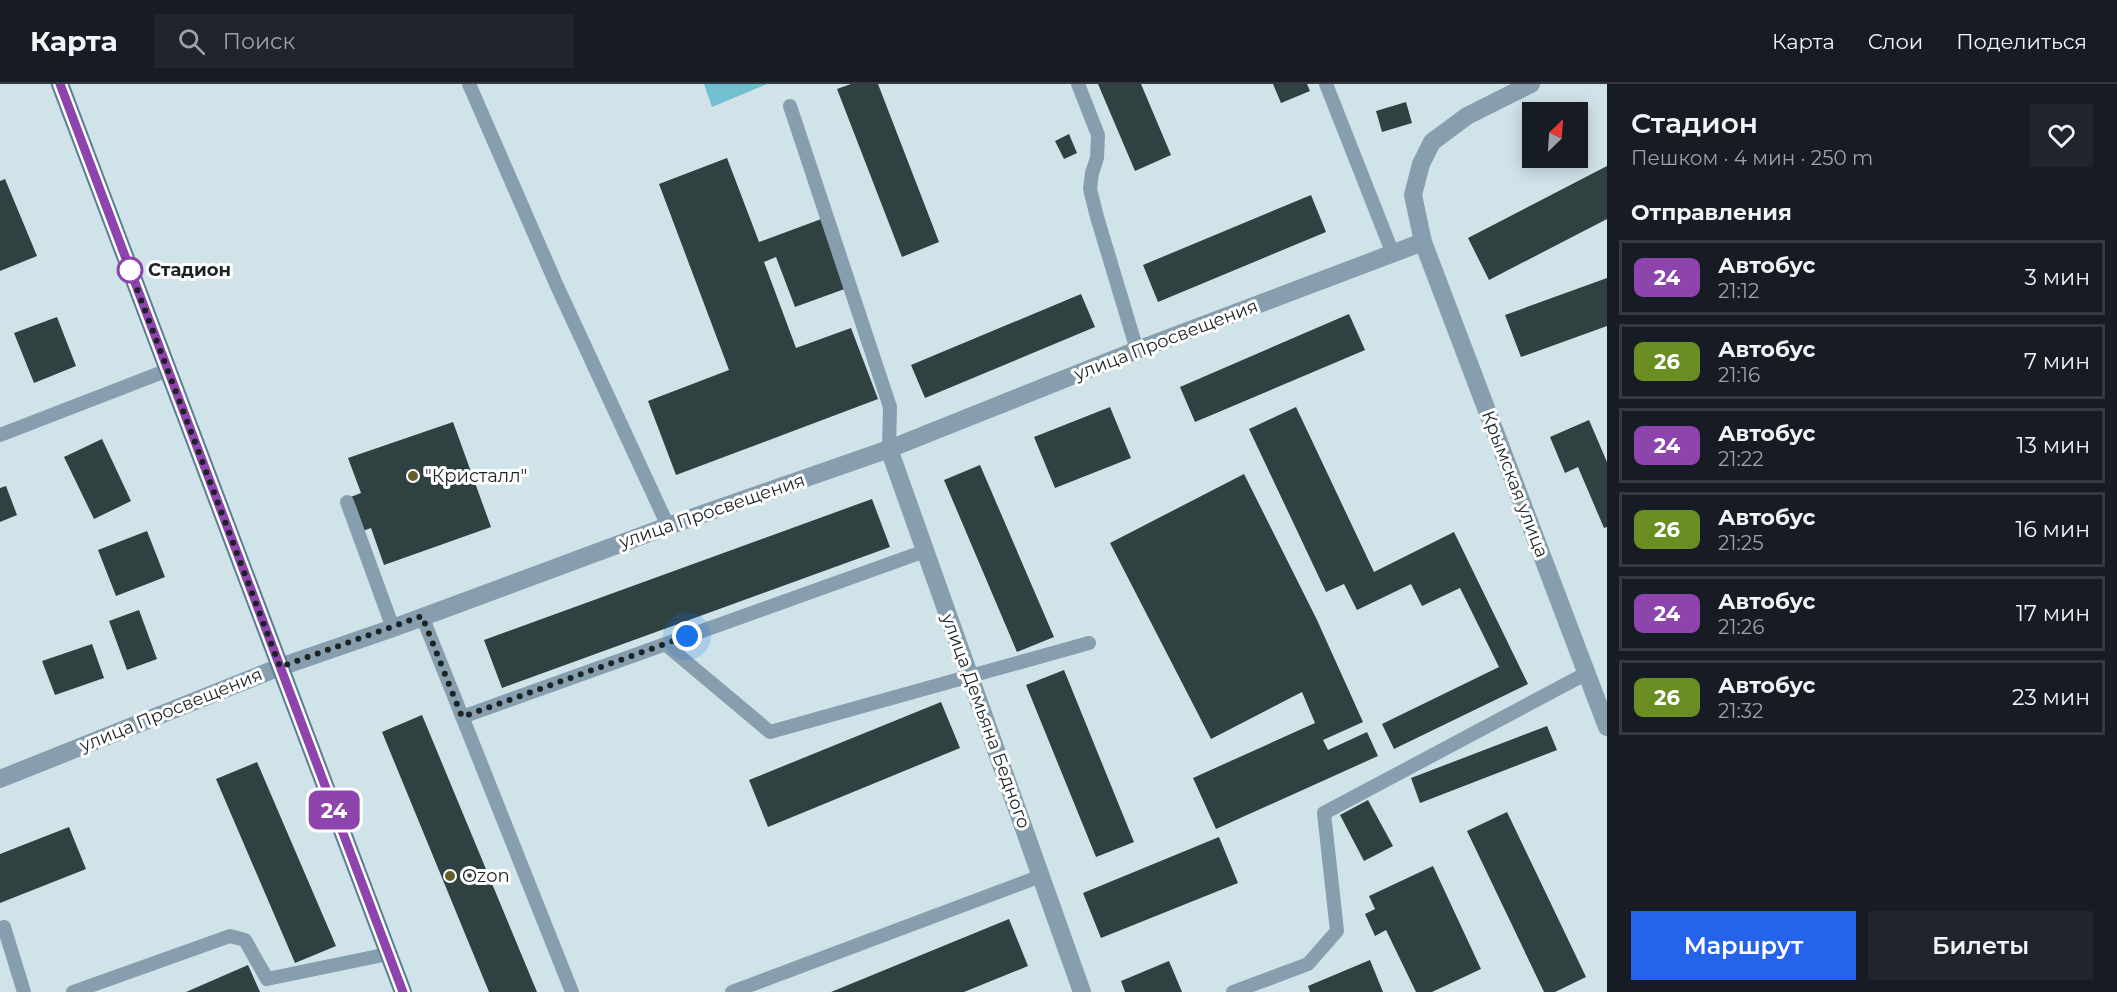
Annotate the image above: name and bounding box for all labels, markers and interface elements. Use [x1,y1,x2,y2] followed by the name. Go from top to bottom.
[154,14,574,68] search box
[30,24,118,58] text: Карта
[175,25,208,58] icon: search
[223,28,295,55] text: Поиск
[1772,29,1835,54] text: Карта
[1868,29,1923,54] text: Слои
[1956,29,2087,54] text: Поделиться
[1522,102,1588,168] north arrow
[1522,102,1588,168] map controls
[2030,104,2093,167] button: heart
[1631,106,1758,140] text: Стадион
[1631,146,1873,170] text: Пешком · 4 мин · 250 m
[1631,199,1792,226] text: Отправления
[1718,252,1816,279] text: Автобус
[117,257,143,283] marker: Стадион
[148,259,231,281] place label: Стадион
[2024,264,2090,291] text: 3 мин
[1654,265,1680,290] text: 24
[1718,279,1759,303] text: 21:12
[1070,295,1261,386] street label: улица Просвещения
[1718,336,1816,363] text: Автобус
[2024,348,2090,375] text: 7 мин
[1654,349,1680,374] text: 26
[1718,363,1760,387] text: 21:16
[1477,407,1553,561] street label: Крымская улица
[1718,420,1816,447] text: Автобус
[2017,432,2090,459] text: 13 мин
[1654,433,1680,458] text: 24
[1718,447,1764,471] text: 21:22
[425,465,527,487] place label: "Кристалл"
[406,469,420,483] marker: "Кристалл"
[615,469,808,553] street label: улица Просвещения
[1718,504,1816,531] text: Автобус
[2016,516,2090,543] text: 16 мин
[1654,517,1680,542] text: 26
[1718,531,1764,555] text: 21:25
[1718,588,1816,615] text: Автобус
[2016,600,2090,627] text: 17 мин
[1654,601,1680,626] text: 24
[937,610,1035,831] street label: улица Демьяна Бедного
[1718,615,1764,639] text: 21:26
[672,621,702,651] your location
[76,663,266,757] street label: улица Просвещения
[1718,672,1816,699] text: Автобус
[2012,684,2090,711] text: 23 мин
[1654,685,1680,710] text: 26
[1718,699,1763,723] text: 21:32
[307,790,361,830] line badge: 24
[321,798,347,823] text: 24
[462,865,510,887] place label: Ozon
[443,869,457,883] marker: Ozon
[1631,911,1856,980] button: Маршрут
[1868,911,2093,980] button: Билеты

